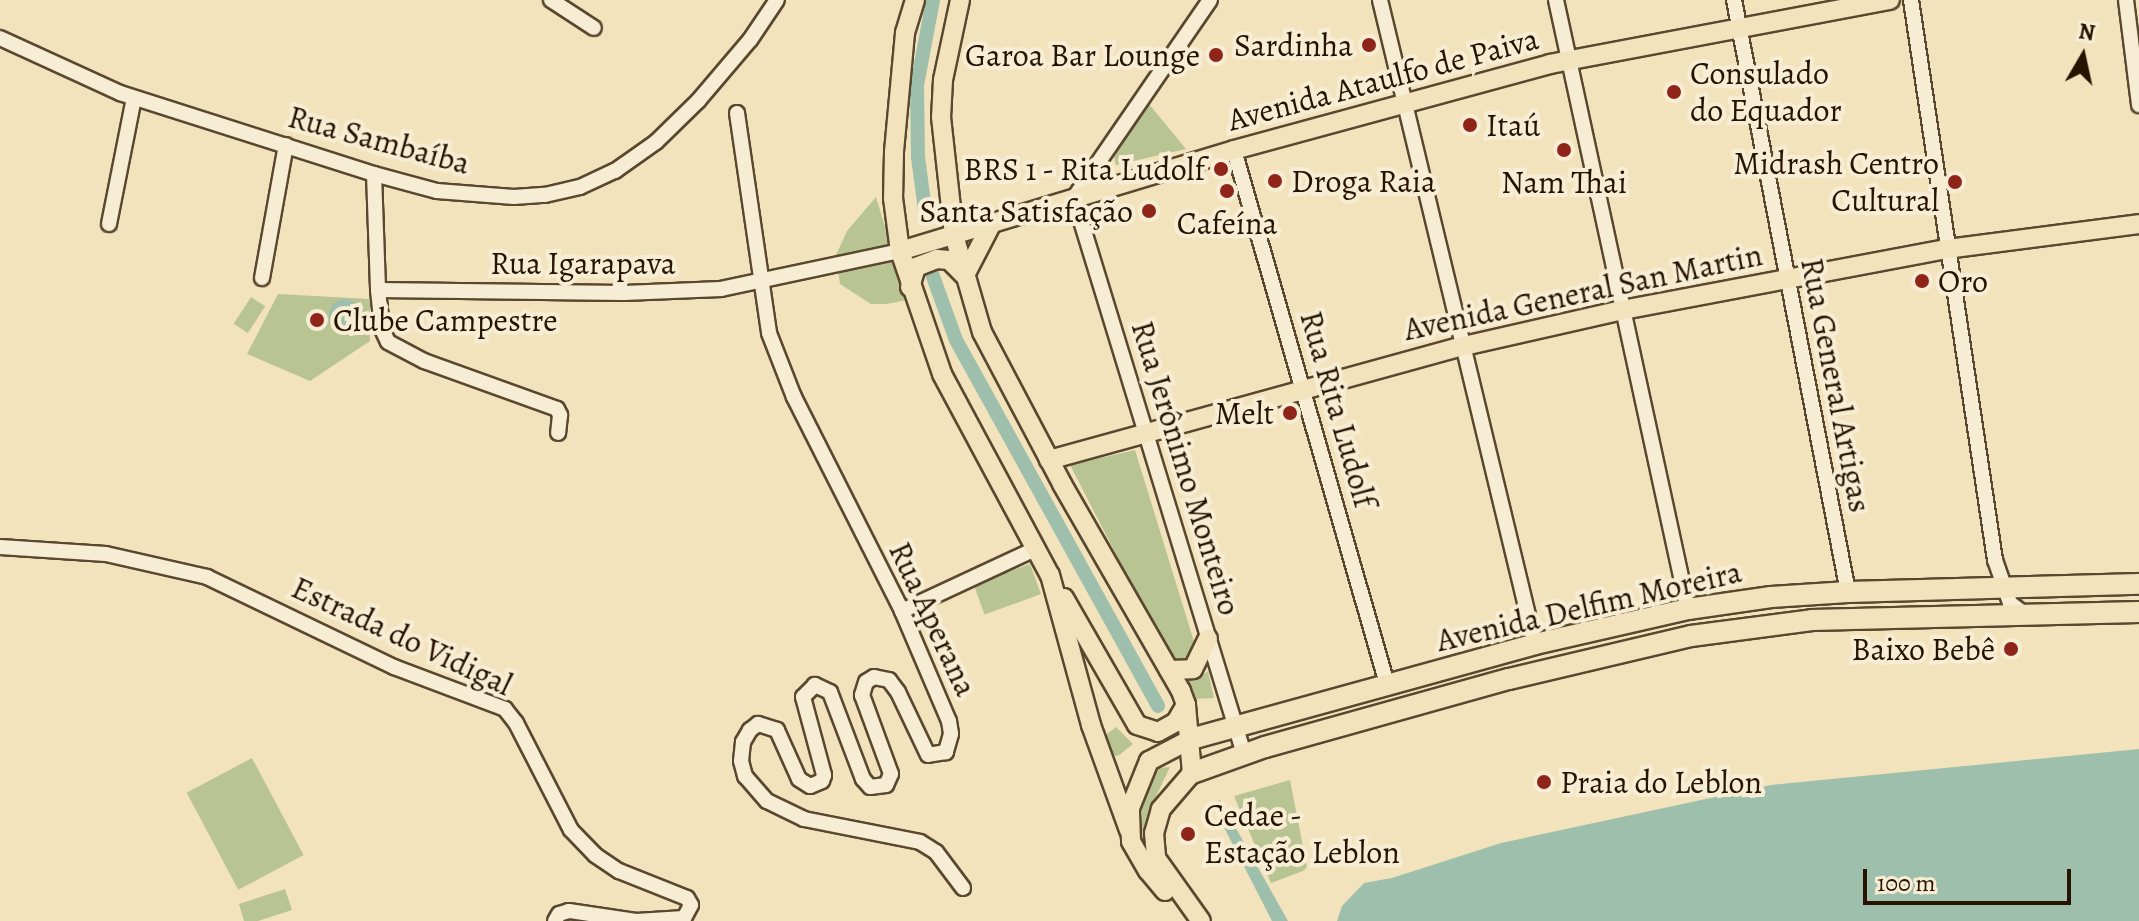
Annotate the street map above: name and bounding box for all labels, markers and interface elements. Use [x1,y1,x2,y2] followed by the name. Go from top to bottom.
[2043,16,2123,96] north arrow
[2076,16,2097,48] text: N
[1223,19,1543,139] street label: Avenida Ataulfo de Paiva
[1234,26,1353,64] place label: Sardinha
[965,36,1200,74] place label: Garoa Bar Lounge
[1360,36,1378,54] marker: Sardinha
[1207,46,1225,64] marker: Garoa Bar Lounge
[1690,55,1842,130] place label: Consulado do Equador
[1665,83,1683,101] marker: Consulado do Equador
[284,97,474,183] street label: Rua Sambaíba
[1486,106,1540,144] place label: Itaú
[1461,116,1479,134] marker: Itaú
[1555,141,1573,159] marker: Nam Thai
[1733,145,1939,220] place label: Midrash Centro Cultural
[962,150,1205,188] place label: BRS 1 - Rita Ludolf
[1212,160,1230,178] marker: BRS 1 - Rita Ludolf
[1291,162,1436,200] place label: Droga Raia
[1501,163,1627,201] place label: Nam Thai
[1266,172,1284,190] marker: Droga Raia
[1946,173,1964,191] marker: Midrash Centro Cultural
[1218,182,1236,200] marker: Cafeína
[919,192,1133,230] place label: Santa Satisfação
[1140,202,1158,220] marker: Santa Satisfação
[1177,204,1277,242] place label: Cafeína
[1400,235,1766,349] street label: Avenida General San Martin
[490,244,676,282] street label: Rua Igarapava
[1793,255,1879,515] street label: Rua General Artigas
[1938,262,1988,300] place label: Oro
[1913,272,1931,290] marker: Oro
[333,301,558,339] place label: Clube Campestre
[1292,307,1384,511] street label: Rua Rita Ludolf
[308,311,326,329] marker: Clube Campestre
[1123,316,1249,620] street label: Rua Jerônimo Monteiro
[1215,394,1274,432] place label: Melt
[1281,404,1299,422] marker: Melt
[881,536,985,702] street label: Rua Aperana
[1433,552,1745,660] street label: Avenida Delfim Moreira
[286,568,518,704] street label: Estrada do Vidigal
[1851,630,1995,668] place label: Baixo Bebê
[2002,640,2020,658] marker: Baixo Bebê
[1560,763,1762,801] place label: Praia do Leblon
[1535,773,1553,791] marker: Praia do Leblon
[1204,797,1400,872] place label: Cedae - Estação Leblon
[1179,825,1197,843] marker: Cedae - Estação Leblon
[1867,853,2075,903] scale bar
[1877,867,1936,899] text: 100 m

